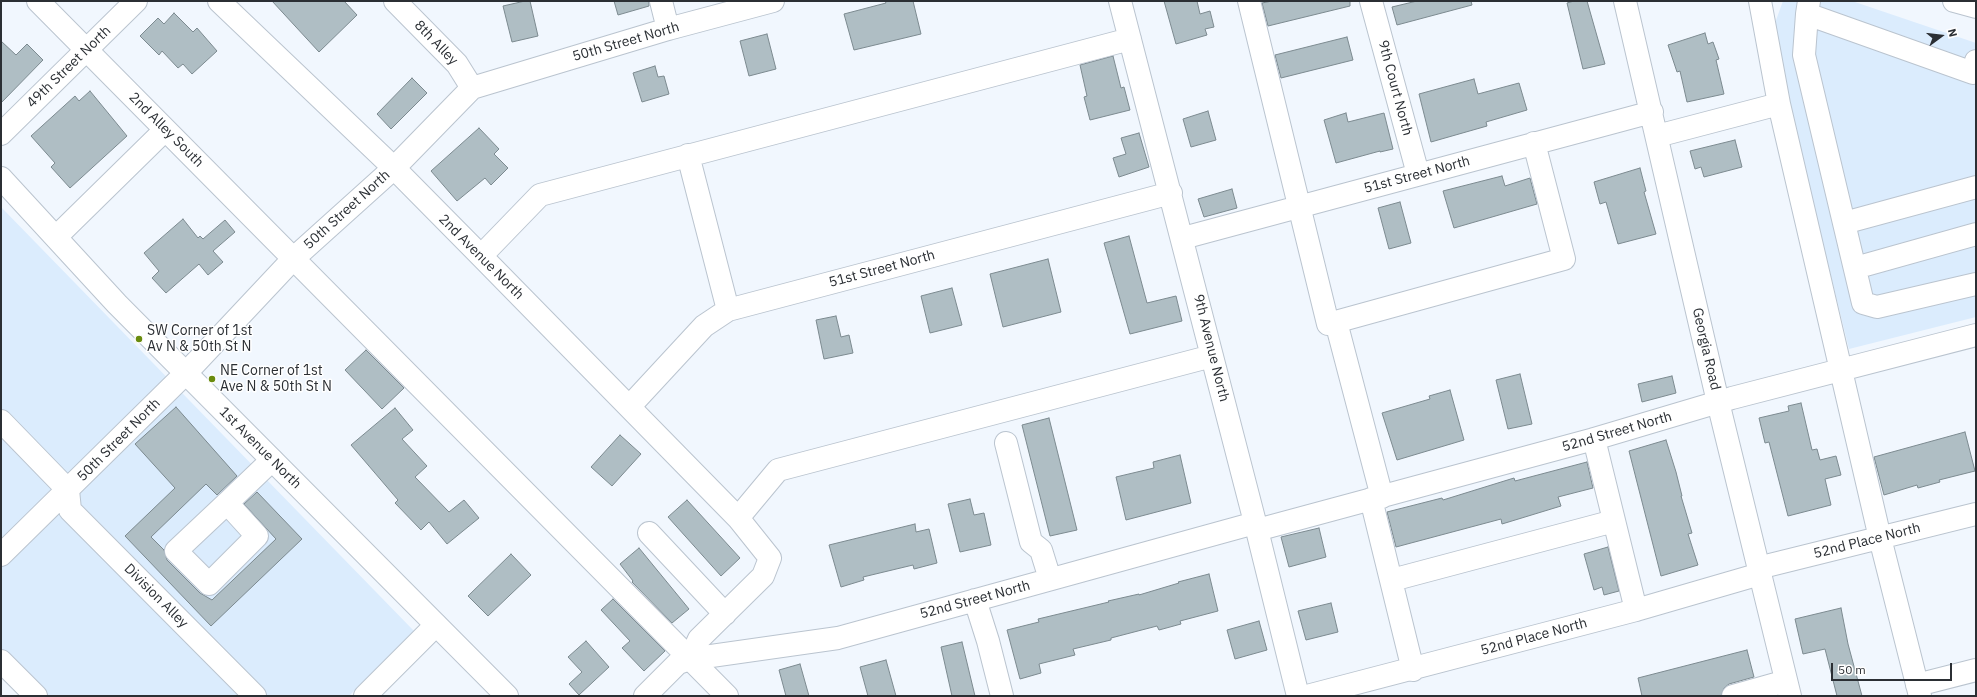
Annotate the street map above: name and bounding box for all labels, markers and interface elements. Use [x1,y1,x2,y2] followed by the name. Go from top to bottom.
[1921,16,1961,56] north arrow
[411,17,461,69] street label: 8th Alley
[571,19,681,65] street label: 50th Street North
[23,23,115,111] street label: 49th Street North
[1945,27,1960,39] text: N
[1374,38,1416,138] street label: 9th Court North
[125,89,207,171] street label: 2nd Alley South
[1362,153,1472,197] street label: 51st Street North
[300,167,394,253] street label: 50th Street North
[435,211,527,303] street label: 2nd Avenue North
[827,247,937,291] street label: 51st Street North
[1189,292,1233,404] street label: 9th Avenue North
[1688,306,1724,392] street label: Georgia Road
[147,323,252,356] place label: SW Corner of 1st Av N & 50th St N
[134,334,144,344] marker: SW Corner of 1st Av N & 50th St N
[220,363,332,396] place label: NE Corner of 1st Ave N & 50th St N
[207,374,217,384] marker: NE Corner of 1st Ave N & 50th St N
[74,395,164,485] street label: 50th Street North
[215,403,305,493] street label: 1st Avenue North
[1560,408,1674,456] street label: 52nd Street North
[1812,520,1922,562] street label: 52nd Place North
[120,560,192,632] street label: Division Alley
[918,577,1032,623] street label: 52nd Street North
[1479,615,1589,659] street label: 52nd Place North
[1833,655,1954,681] scale bar
[1838,662,1866,677] text: 50 m

